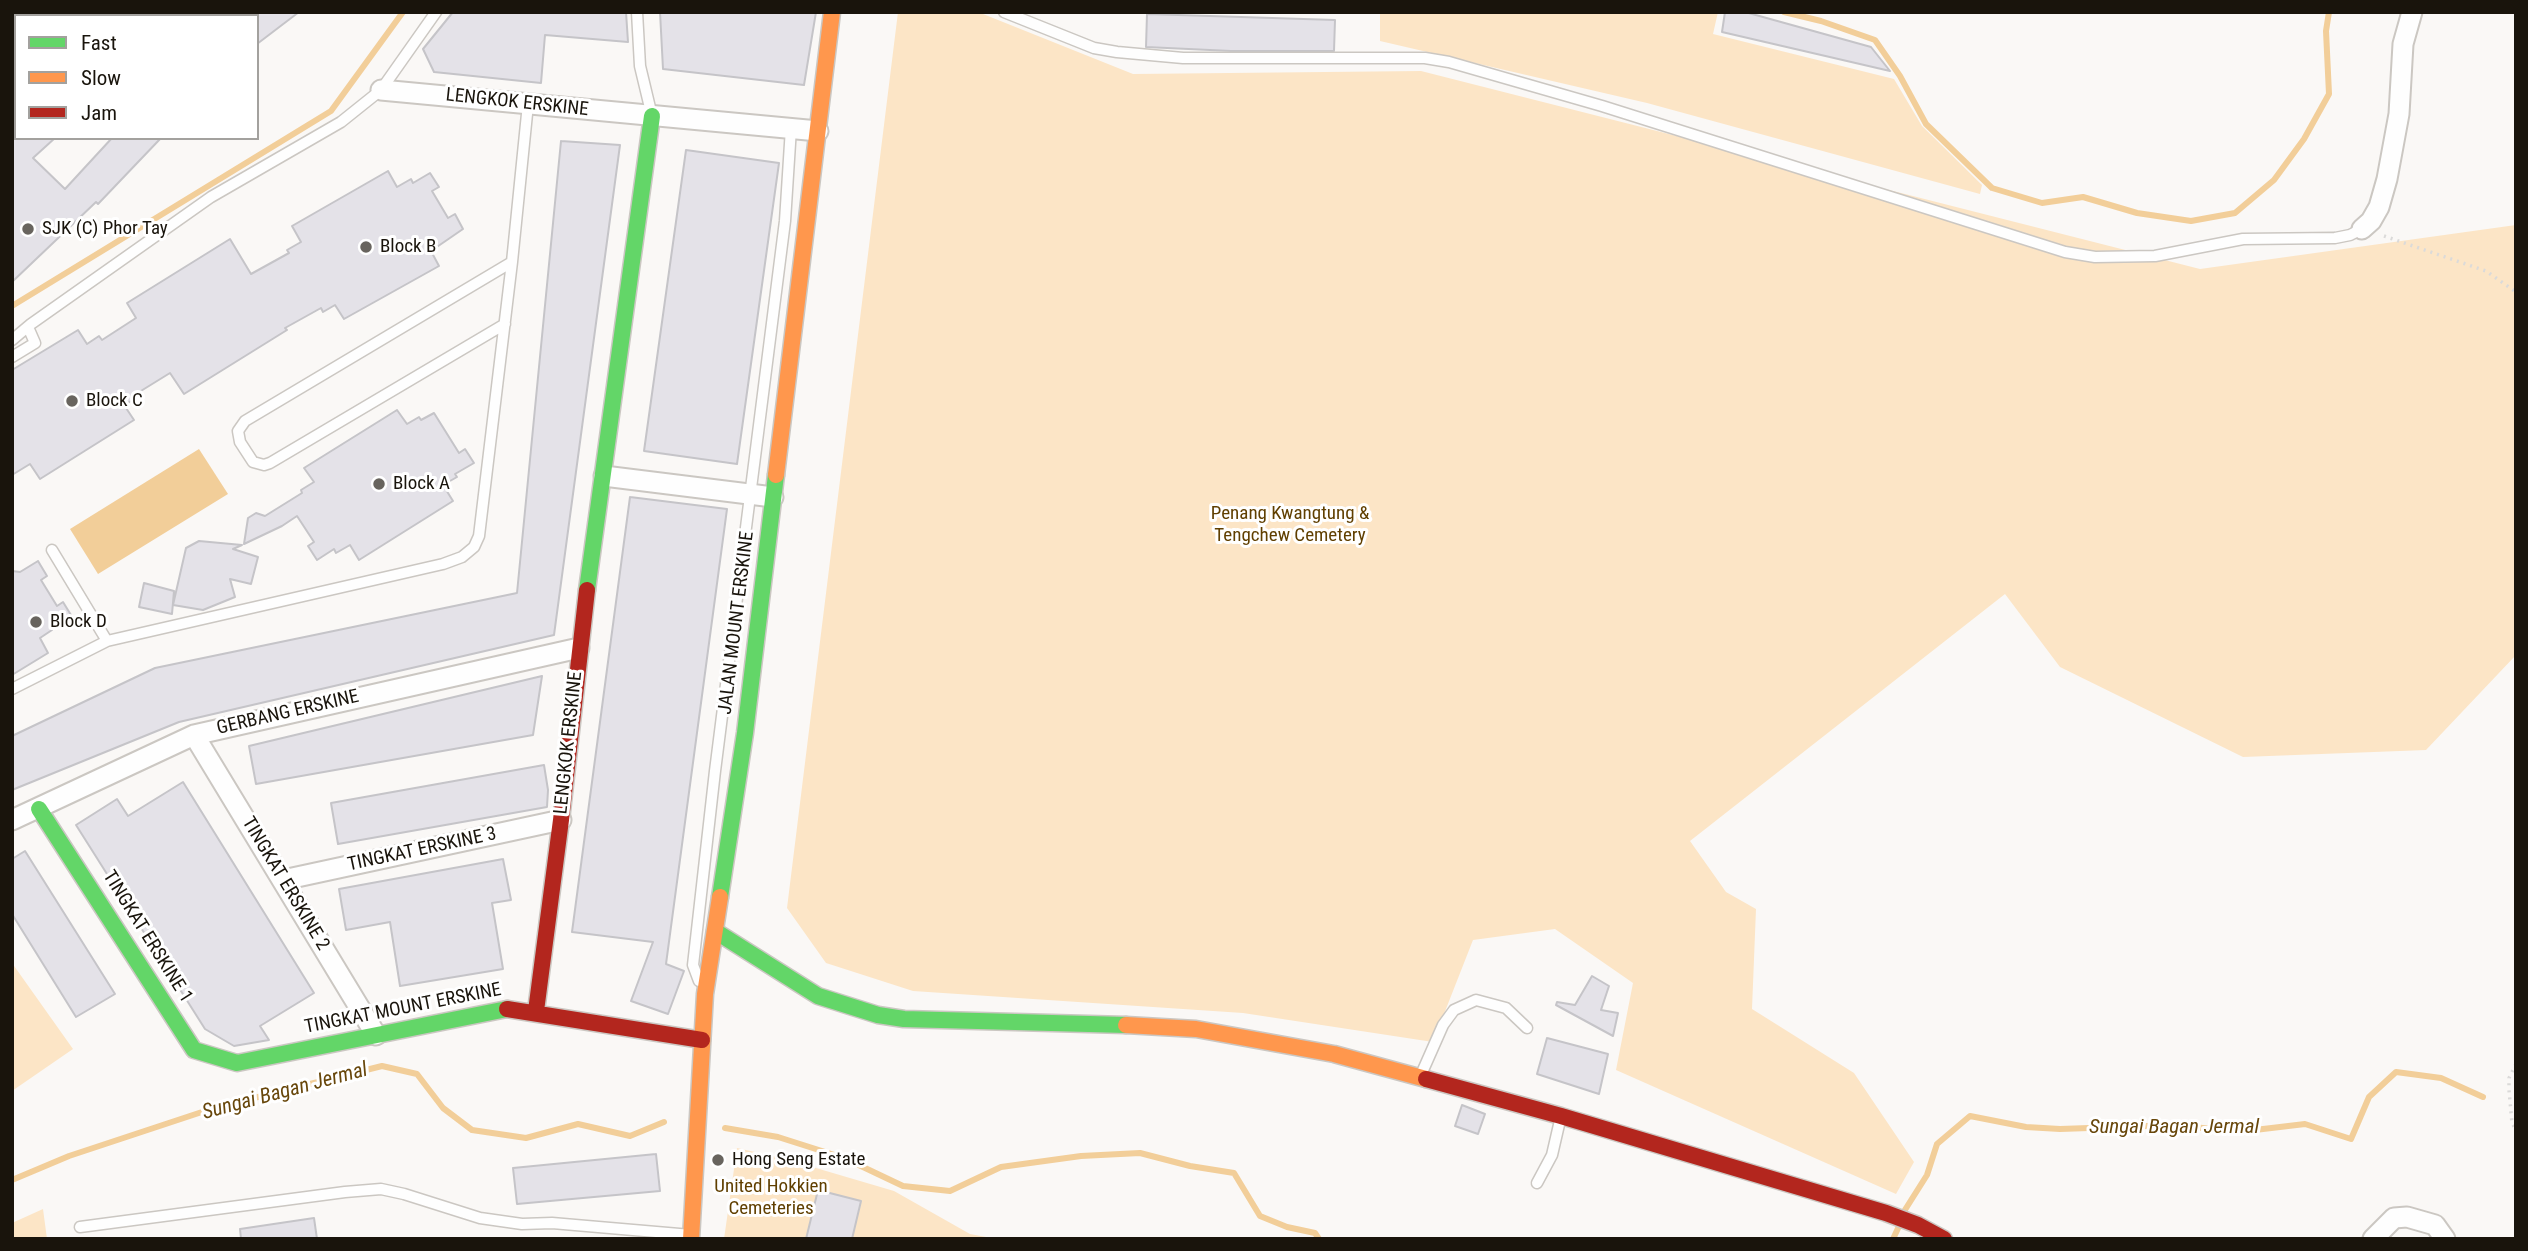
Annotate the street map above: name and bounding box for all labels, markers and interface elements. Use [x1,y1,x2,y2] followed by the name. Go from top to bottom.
[14,14,259,140] legend
[81,31,117,55] text: Fast
[81,66,121,90] text: Slow
[444,84,590,122] street label: LENGKOK ERSKINE
[81,101,117,125] text: Jam
[42,218,168,240] place label: SJK (C) Phor Tay
[20,221,36,237] marker: SJK (C) Phor Tay
[380,236,436,258] place label: Block B
[358,239,374,255] marker: Block B
[86,390,143,412] place label: Block C
[64,393,80,409] marker: Block C
[393,473,450,495] place label: Block A
[371,476,387,492] marker: Block A
[1211,503,1369,547] park label: Penang Kwangtung & Tengchew Cemetery
[714,530,760,716] street label: JALAN MOUNT ERSKINE
[50,611,107,633] place label: Block D
[28,614,44,630] marker: Block D
[550,670,588,816] street label: LENGKOK ERSKINE
[215,686,361,740] street label: GERBANG ERSKINE
[236,813,334,955] street label: TINGKAT ERSKINE 2
[346,823,498,877] street label: TINGKAT ERSKINE 3
[97,867,197,1007] street label: TINGKAT ERSKINE 1
[303,979,503,1039] street label: TINGKAT MOUNT ERSKINE
[200,1058,370,1126] water label: Sungai Bagan Jermal
[2089,1115,2259,1141] water label: Sungai Bagan Jermal
[732,1149,865,1171] place label: Hong Seng Estate
[710,1152,726,1168] marker: Hong Seng Estate
[714,1176,828,1220] park label: United Hokkien Cemeteries

